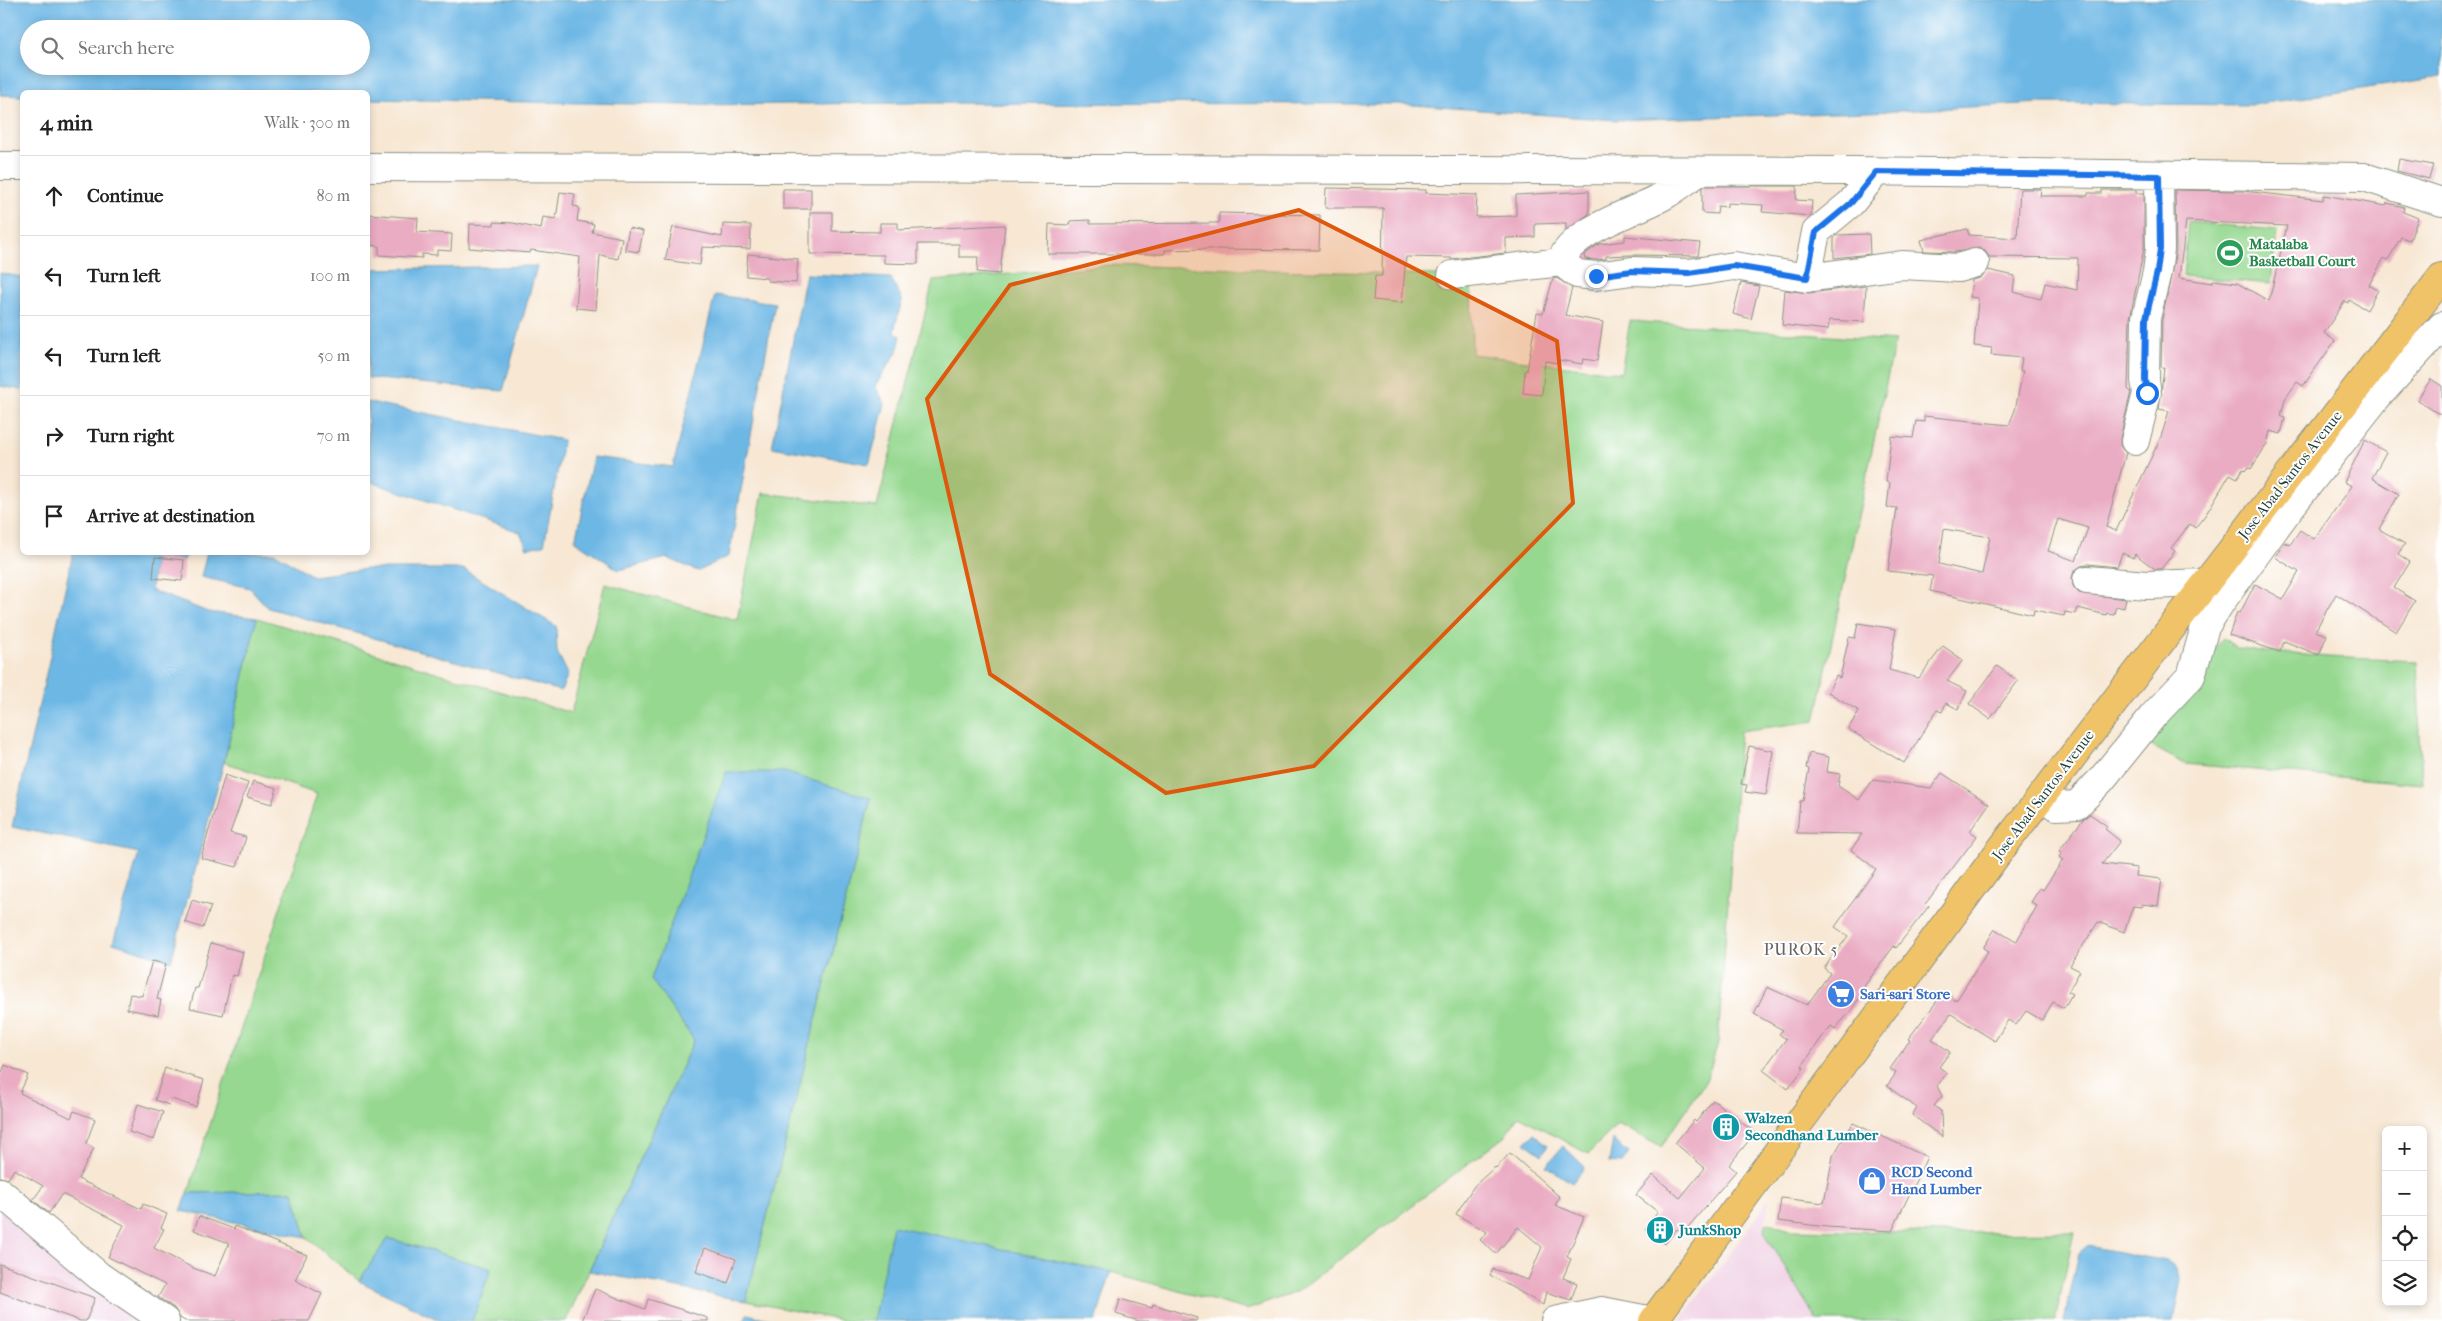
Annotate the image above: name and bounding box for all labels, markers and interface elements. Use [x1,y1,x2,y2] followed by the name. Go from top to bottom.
[20,20,370,75] search box
[38,34,66,62] icon: search
[78,37,174,59] text: Search here
[40,111,93,135] text: 4 min
[264,113,350,132] text: Walk · 300 m
[40,182,68,210] icon: ahead
[87,185,163,207] text: Continue
[316,186,350,205] text: 80 m
[2248,235,2356,270] place label: Matalaba Basketball Court
[2215,238,2245,268] sports icon: Matalaba Basketball Court
[40,262,68,290] icon: left
[87,265,161,287] text: Turn left
[1585,265,1608,288] route end
[310,266,350,285] text: 100 m
[40,342,68,370] icon: left
[87,345,161,367] text: Turn left
[318,346,350,365] text: 50 m
[2136,382,2159,405] route start
[2234,407,2346,544] street label: Jose Abad Santos Avenue
[40,422,68,450] icon: right
[87,425,174,447] text: Turn right
[317,426,350,445] text: 70 m
[40,502,68,530] icon: arrive
[87,505,255,527] text: Arrive at destination
[1988,726,2098,864] street label: Jose Abad Santos Avenue
[1764,940,1838,959] district label: PUROK 5
[1826,979,1856,1009] supermarket icon: Sari-sari Store
[1860,985,1951,1003] place label: Sari-sari Store
[1744,1109,1879,1144] place label: Walzen Secondhand Lumber
[1711,1112,1741,1142] building icon: Walzen Secondhand Lumber
[2382,1126,2427,1306] map controls
[2382,1126,2427,1171] button: +
[1891,1163,1982,1198] place label: RCD Second Hand Lumber
[1857,1166,1887,1196] shop icon: RCD Second Hand Lumber
[2382,1171,2427,1216] button: −
[1645,1215,1675,1245] building icon: JunkShop
[2382,1216,2427,1261] button: locate
[1677,1221,1741,1239] place label: JunkShop
[2382,1261,2427,1306] button: layers

